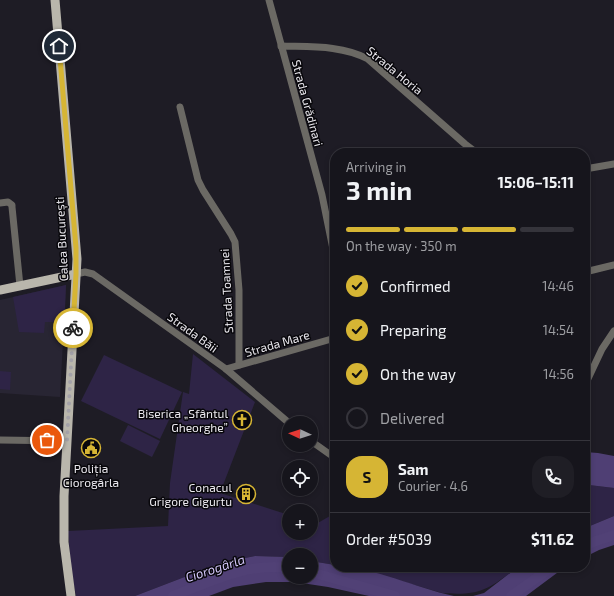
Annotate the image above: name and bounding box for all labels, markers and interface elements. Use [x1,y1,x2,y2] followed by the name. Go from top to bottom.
[42,29,76,63] pin
[48,35,70,57] icon: home
[364,43,426,97] street label: Strada Horia
[290,58,326,148] street label: Strada Grădinari
[346,159,406,175] text: Arriving in
[498,173,574,191] text: 15:06–15:11
[346,174,412,205] text: 3 min
[52,196,72,282] street label: Calea București
[346,238,457,254] text: On the way · 350 m
[217,248,235,334] street label: Strada Toamnei
[346,275,368,297] icon: check
[380,277,451,295] text: Confirmed
[542,278,574,294] text: 14:46
[53,308,93,348] courier
[165,309,221,355] street label: Strada Băii
[62,317,84,339] icon: bike
[346,319,368,341] icon: check
[380,321,446,339] text: Preparing
[543,322,574,338] text: 14:54
[243,327,311,359] street label: Strada Mare
[346,363,368,385] icon: check
[380,365,456,383] text: On the way
[543,366,574,382] text: 14:56
[138,406,228,434] place label: Biserica „Sfântul Gheorghe”
[231,409,253,431] church icon: Biserica „Sfântul Gheorghe”
[380,409,445,427] text: Delivered
[282,416,318,452] north arrow
[282,416,318,584] map controls
[30,423,64,457] pin
[36,429,58,451] icon: bag
[80,437,102,459] public building icon: Poliția Ciorogârla
[532,456,574,498] button: phone
[282,460,318,496] button: locate
[398,460,429,478] text: Sam
[63,461,119,489] place label: Poliția Ciorogârla
[363,468,371,486] text: S
[398,478,468,494] text: Courier · 4.6
[149,480,232,508] place label: Conacul Grigore Gigurtu
[235,483,257,505] building icon: Conacul Grigore Gigurtu
[282,504,318,540] button: +
[346,530,432,548] text: Order #5039
[531,530,574,548] text: $11.62
[282,548,318,584] button: −
[183,551,247,585] water label: Ciorogârla

